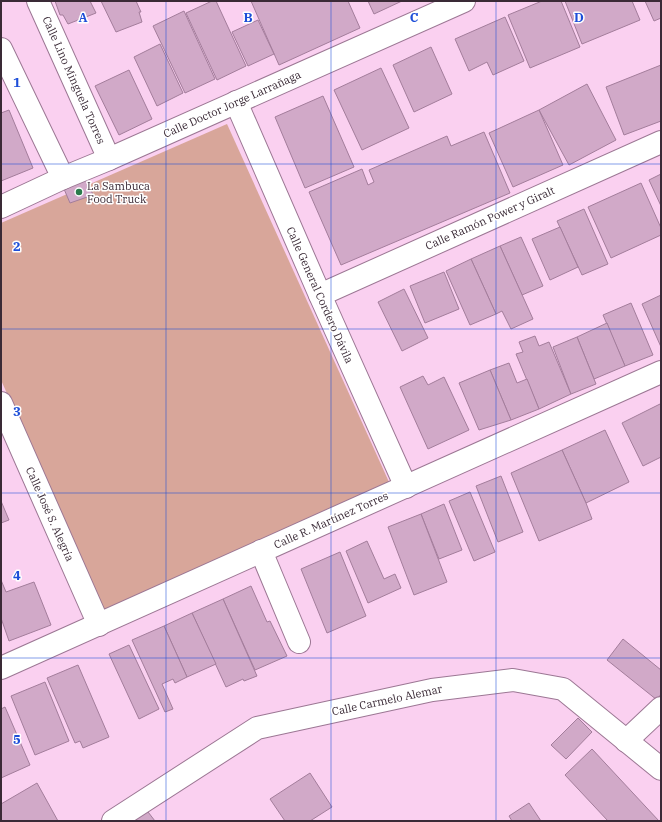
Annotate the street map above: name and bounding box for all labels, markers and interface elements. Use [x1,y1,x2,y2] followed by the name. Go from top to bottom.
[78,9,88,26] text: A
[243,9,253,26] text: B
[410,9,419,26] text: C
[574,9,584,26] text: D
[39,14,109,146] street label: Calle Lino Minguela Torres
[161,67,303,141] street label: Calle Doctor Jorge Larrañaga
[13,74,21,91] text: 1
[87,179,150,206] place label: La Sambuca Food Truck
[423,183,557,253] street label: Calle Ramón Power y Giralt
[74,187,84,197] marker: La Sambuca Food Truck
[283,224,357,366] street label: Calle General Cordero Dávila
[13,238,21,255] text: 2
[13,403,21,420] text: 3
[23,465,77,563] street label: Calle José S. Alegría
[271,488,391,552] street label: Calle R. Martínez Torres
[13,567,21,584] text: 4
[331,681,444,719] street label: Calle Carmelo Alemar
[13,731,21,748] text: 5

